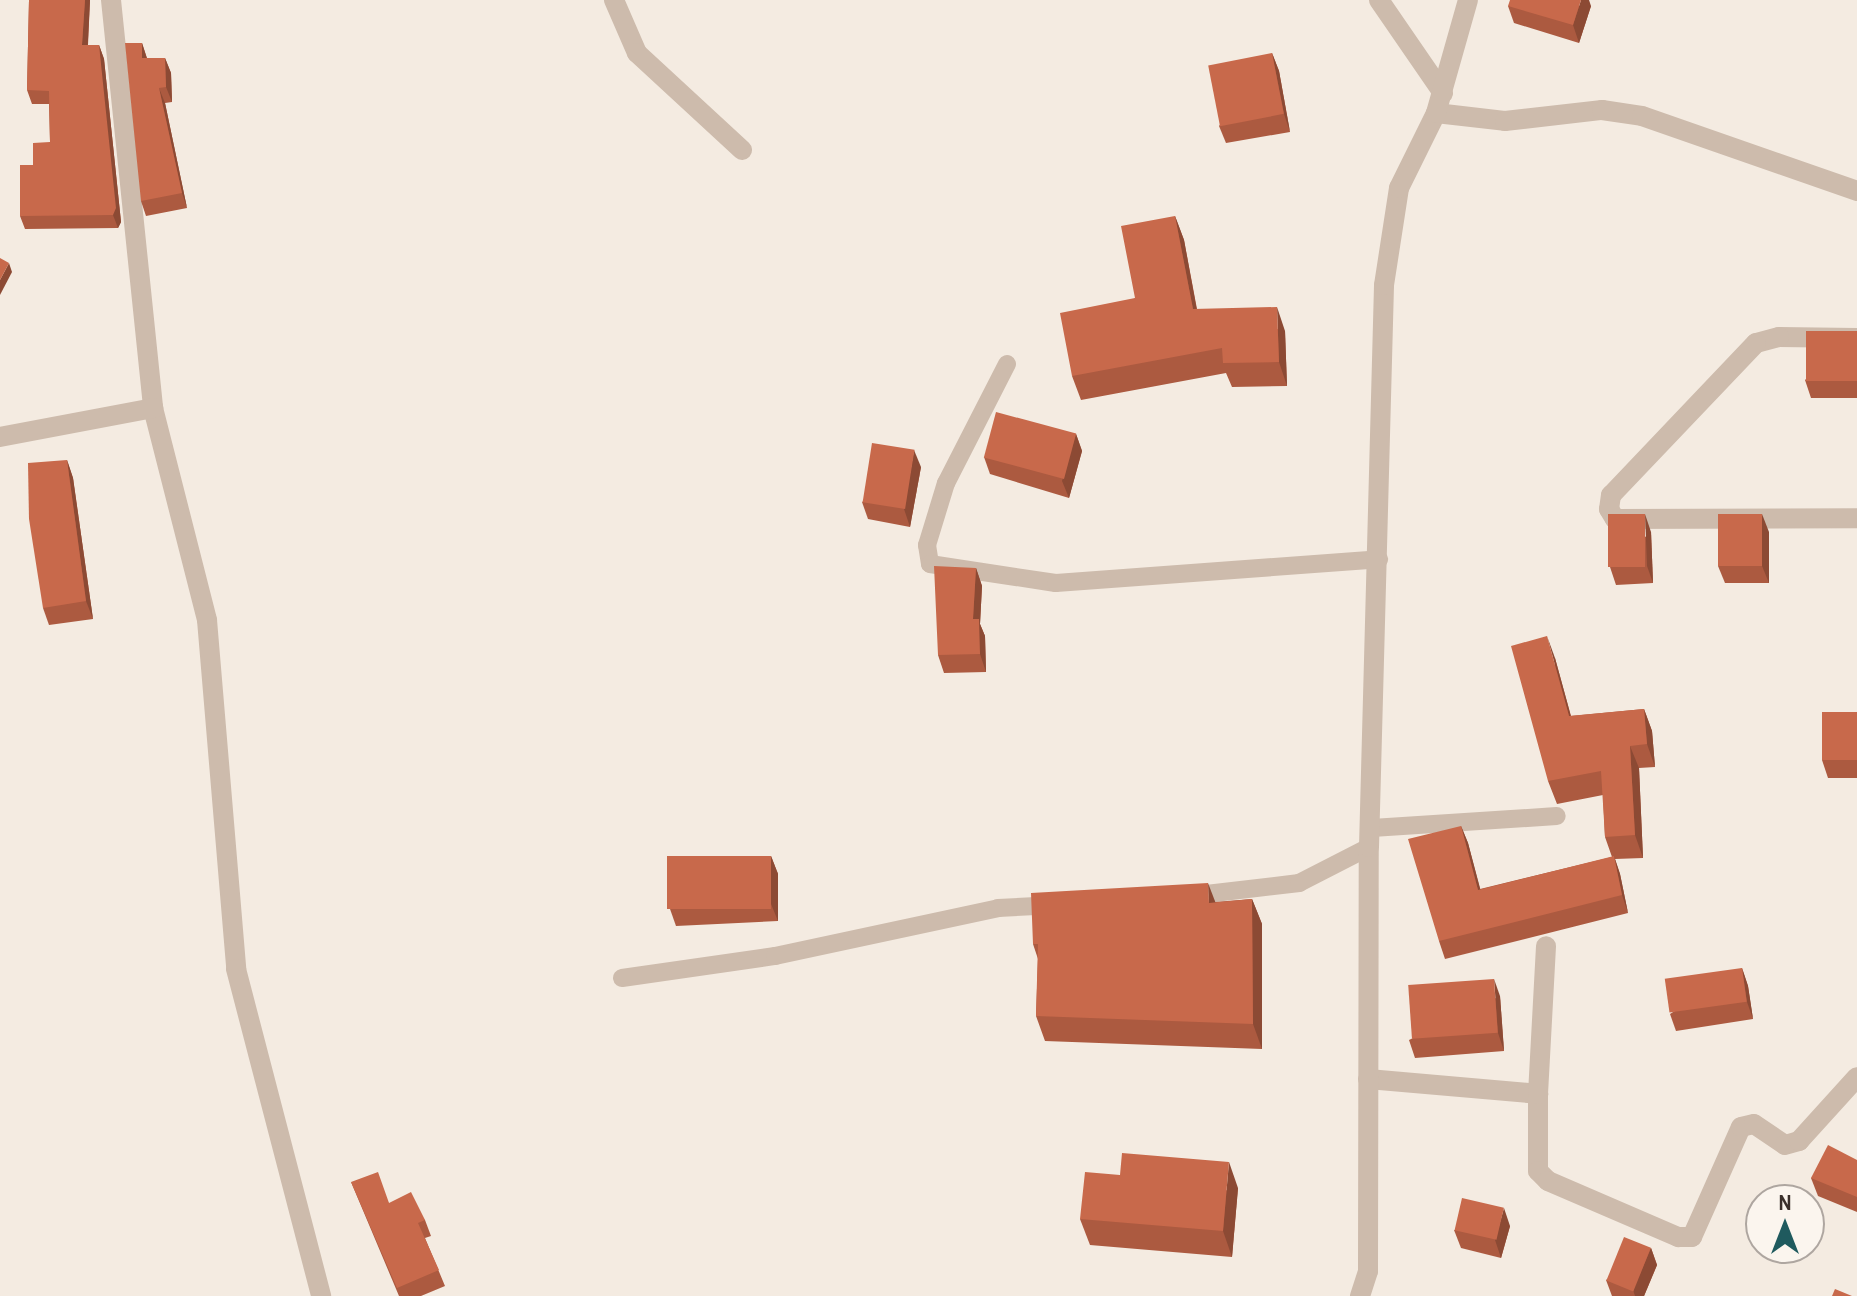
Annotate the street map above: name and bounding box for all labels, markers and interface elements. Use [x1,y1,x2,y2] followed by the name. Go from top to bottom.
[1745,1184,1825,1264] north arrow
[1778,1187,1792,1217] text: N

